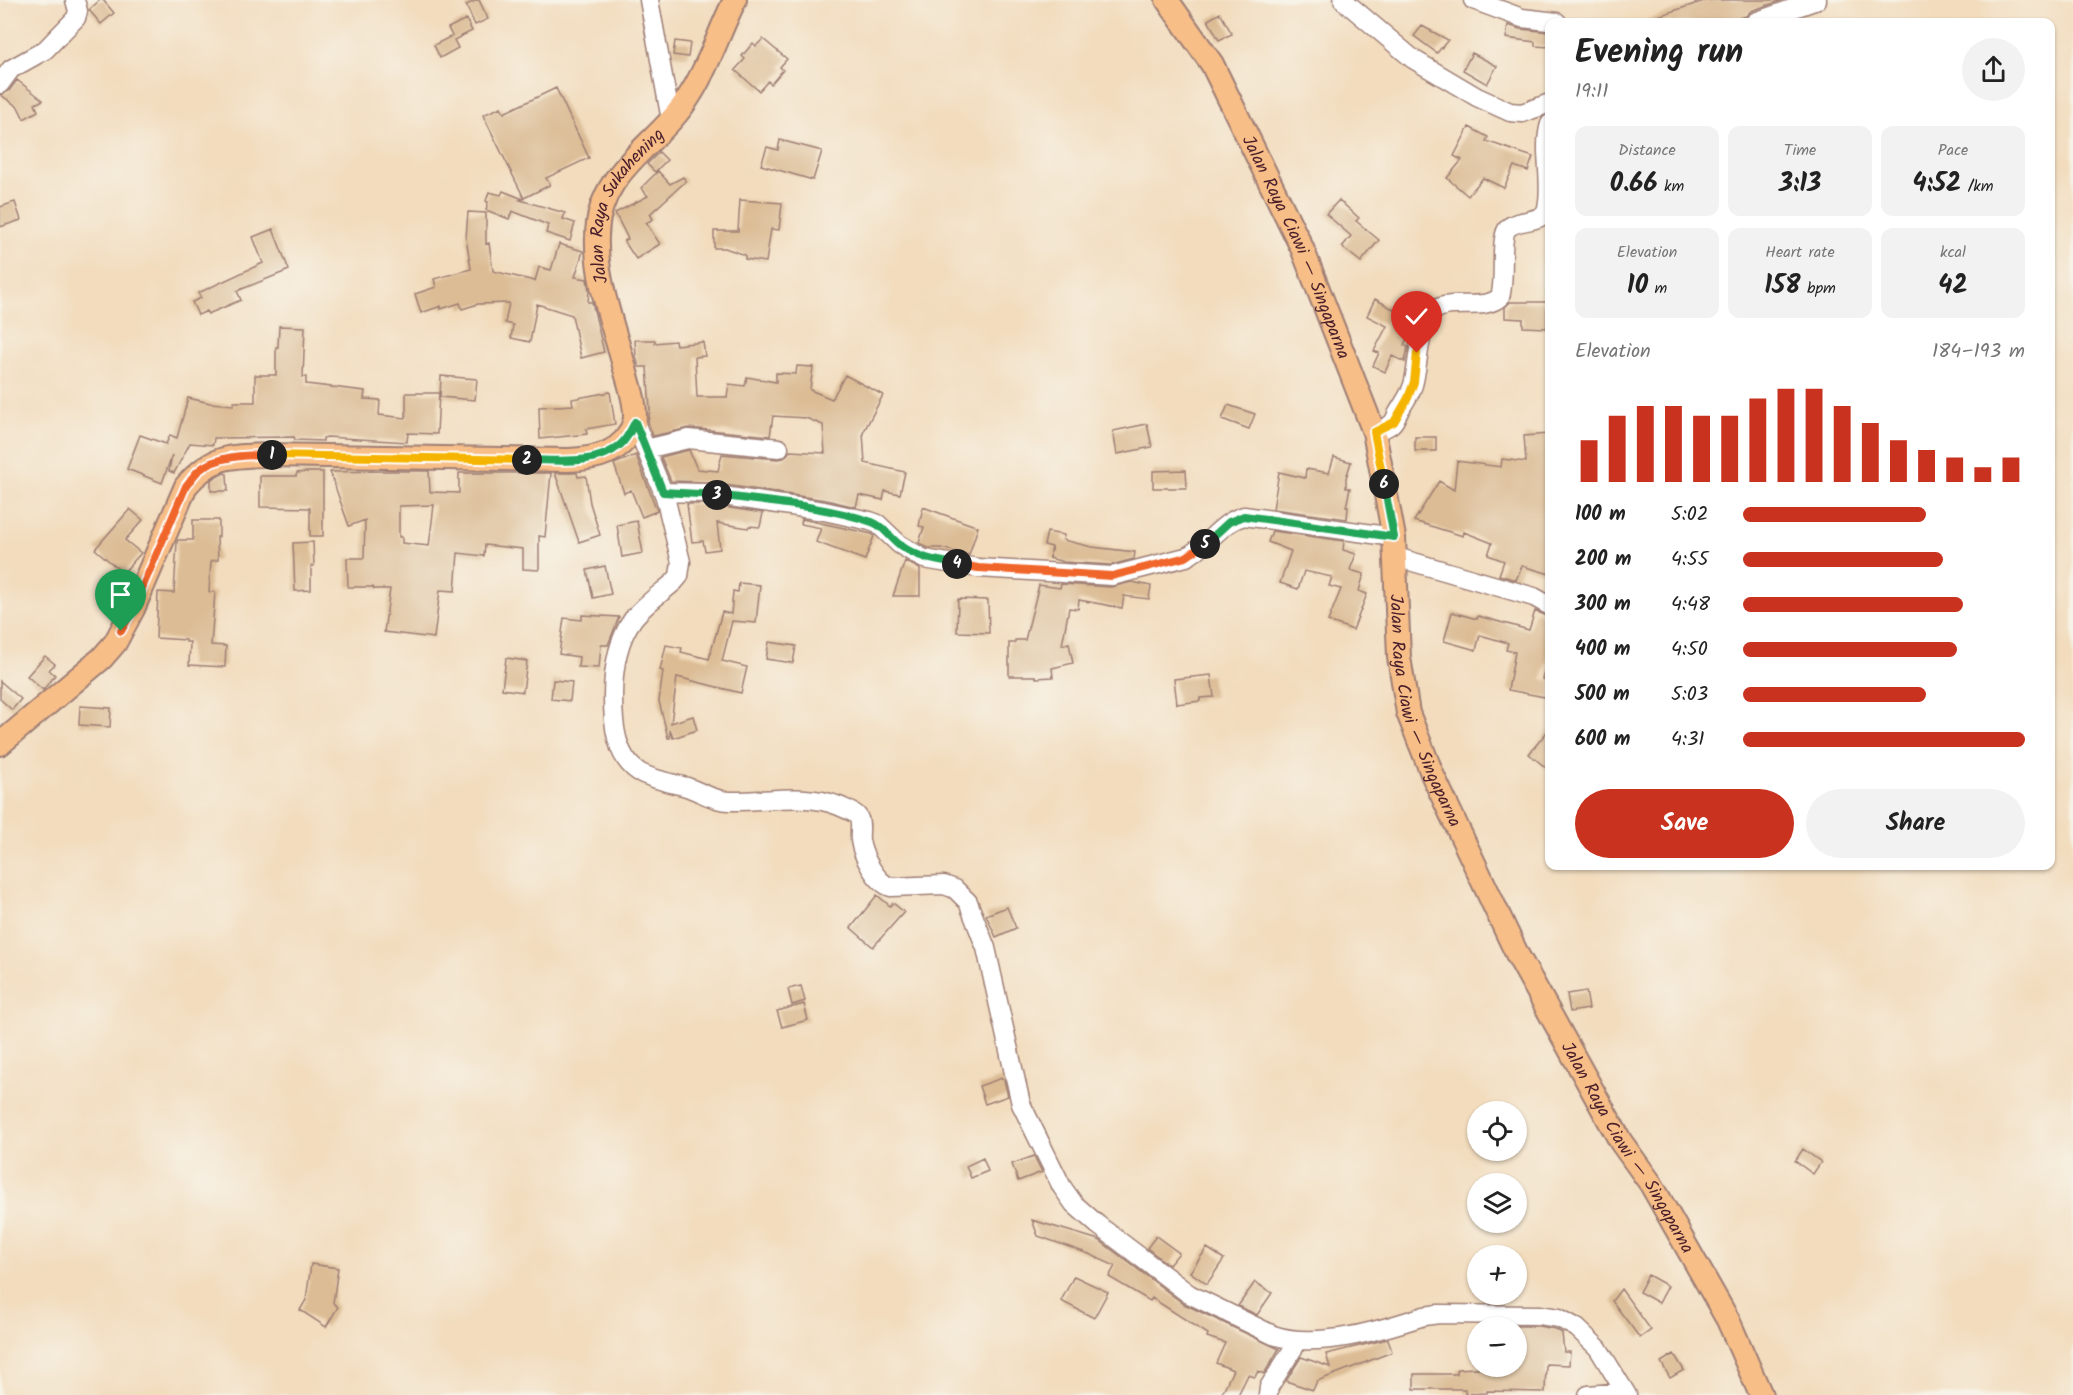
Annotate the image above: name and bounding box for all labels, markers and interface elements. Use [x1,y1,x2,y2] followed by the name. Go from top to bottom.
[1575,27,1743,80] text: Evening run
[1962,38,2025,101] button: share
[1575,76,1609,108] text: 19:11
[584,122,672,286] street label: Jalan Raya Sukahening
[1233,131,1357,364] street label: Jalan Raya Ciawi — Singaparna
[1618,138,1676,163] text: Distance
[1784,138,1816,163] text: Time
[1938,138,1968,163] text: Pace
[1610,163,1658,205] text: 0.66
[1779,163,1821,205] text: 3:13
[1912,163,1961,205] text: 4:52
[1658,174,1684,199] text: km
[1961,174,1994,199] text: /km
[1617,240,1677,265] text: Elevation
[1765,240,1835,265] text: Heart rate
[1940,240,1966,265] text: kcal
[1627,265,1648,307] text: 10
[1764,265,1801,307] text: 158
[1938,265,1968,307] text: 42
[1648,276,1667,301] text: m
[1801,276,1836,301] text: bpm
[1391,291,1442,353] pin
[1400,300,1433,333] icon: check
[1575,336,1651,368] text: Elevation
[1932,336,2025,368] text: 184–193 m
[257,440,287,470] pin: 1
[270,442,274,467] text: 1
[512,445,542,475] pin: 2
[522,447,532,472] text: 2
[1369,469,1399,499] pin: 6
[1380,471,1388,496] text: 6
[702,480,732,510] pin: 3
[713,482,721,507] text: 3
[1575,499,1626,531] text: 100 m
[1671,499,1708,531] text: 5:02
[1190,529,1220,559] pin: 5
[1201,531,1209,556] text: 5
[1575,544,1631,576] text: 200 m
[1671,544,1708,576] text: 4:55
[942,549,972,579] pin: 4
[953,551,961,576] text: 4
[95,569,146,631] pin
[104,578,137,611] icon: arrive
[1575,589,1631,621] text: 300 m
[1671,589,1710,621] text: 4:48
[1380,594,1468,833] street label: Jalan Raya Ciawi — Singaparna
[1575,634,1631,666] text: 400 m
[1671,634,1708,666] text: 4:50
[1575,679,1630,711] text: 500 m
[1671,679,1708,711] text: 5:03
[1575,724,1630,756] text: 600 m
[1671,724,1705,756] text: 4:31
[1575,789,1794,858] button: Save
[1806,789,2025,858] button: Share
[1552,1037,1701,1259] street label: Jalan Raya Ciawi — Singaparna
[1467,1101,1527,1377] map controls
[1467,1101,1527,1161] button: locate
[1467,1173,1527,1233] button: layers
[1467,1245,1527,1305] button: +
[1467,1317,1527,1377] button: −

